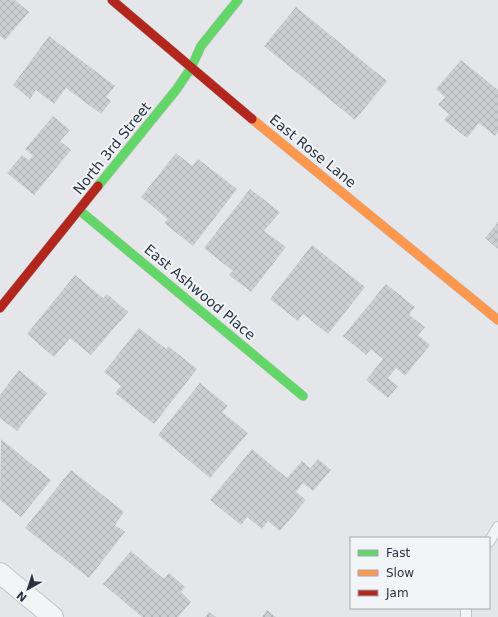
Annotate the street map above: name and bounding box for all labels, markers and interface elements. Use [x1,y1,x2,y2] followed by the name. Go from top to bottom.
[70,98,154,197] street label: North 3rd Street
[267,111,359,191] street label: East Rose Lane
[141,241,259,343] street label: East Ashwood Place
[350,537,490,609] legend
[386,546,410,560] text: Fast
[386,566,414,580] text: Slow
[8,569,48,609] north arrow
[385,586,409,600] text: Jam
[14,588,30,604] text: N

